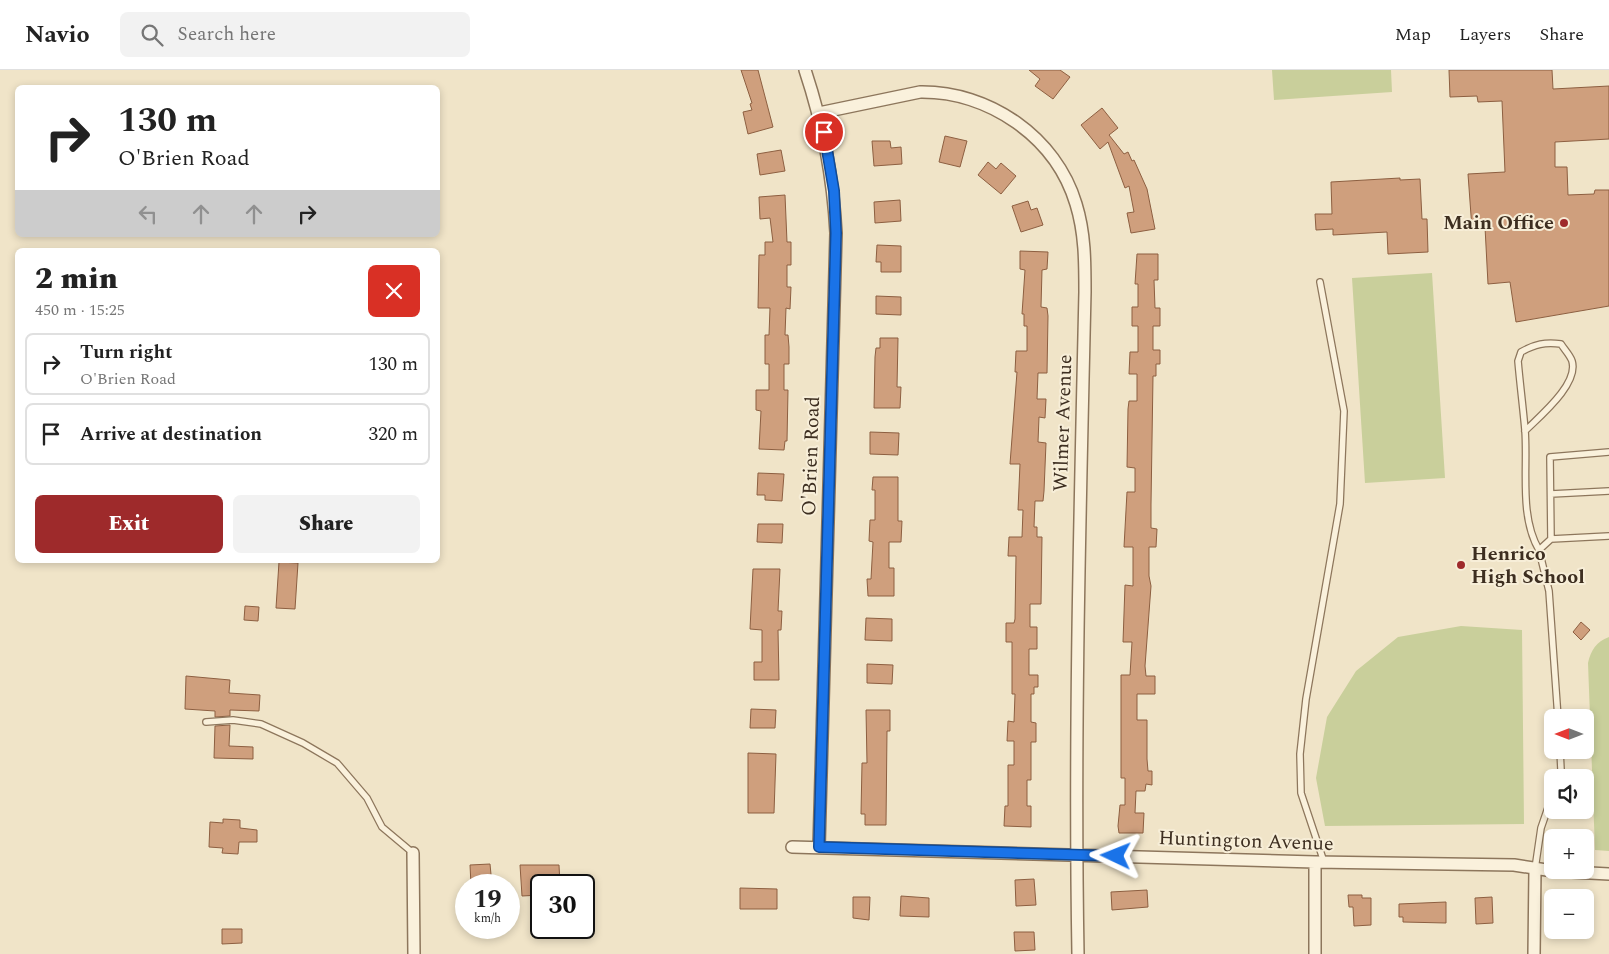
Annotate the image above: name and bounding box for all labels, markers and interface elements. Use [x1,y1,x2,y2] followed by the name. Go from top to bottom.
[120,12,470,57] search box
[25,17,90,53] text: Navio
[178,20,276,49] text: Search here
[138,21,166,49] icon: search
[1395,21,1431,48] text: Map
[1459,21,1511,48] text: Layers
[1539,21,1584,48] text: Share
[118,94,217,147] text: 130 m
[35,105,100,170] icon: right
[803,111,845,153] pin
[810,118,838,146] icon: arrive
[118,142,250,175] text: O'Brien Road
[134,200,162,228] icon: left
[187,200,215,228] icon: ahead
[240,200,268,228] icon: ahead
[293,200,321,228] icon: right
[1443,208,1554,238] place label: Main Office
[1558,217,1570,229] marker: Main Office
[35,256,118,302] text: 2 min
[368,265,420,317] button: close
[35,298,125,322] text: 450 m · 15:25
[80,338,173,367] text: Turn right
[37,350,65,378] icon: right
[368,350,418,379] text: 130 m
[1046,354,1080,492] street label: Wilmer Avenue
[80,367,176,391] text: O'Brien Road
[794,396,828,516] street label: O'Brien Road
[37,420,65,448] icon: arrive
[80,420,262,449] text: Arrive at destination
[368,420,418,449] text: 320 m
[35,495,223,553] button: Exit
[233,495,420,553] button: Share
[1471,539,1585,592] place label: Henrico High School
[1455,559,1467,571] marker: Henrico High School
[1544,709,1594,759] north arrow
[1544,709,1594,939] map controls
[1544,769,1594,819] button: sound
[1158,823,1334,859] street label: Huntington Avenue
[1089,829,1141,881] position arrow
[1544,829,1594,879] button: +
[530,874,595,939] speed limit sign: 30
[473,881,502,919] text: 19
[1544,889,1594,939] button: −
[474,909,501,928] text: km/h

